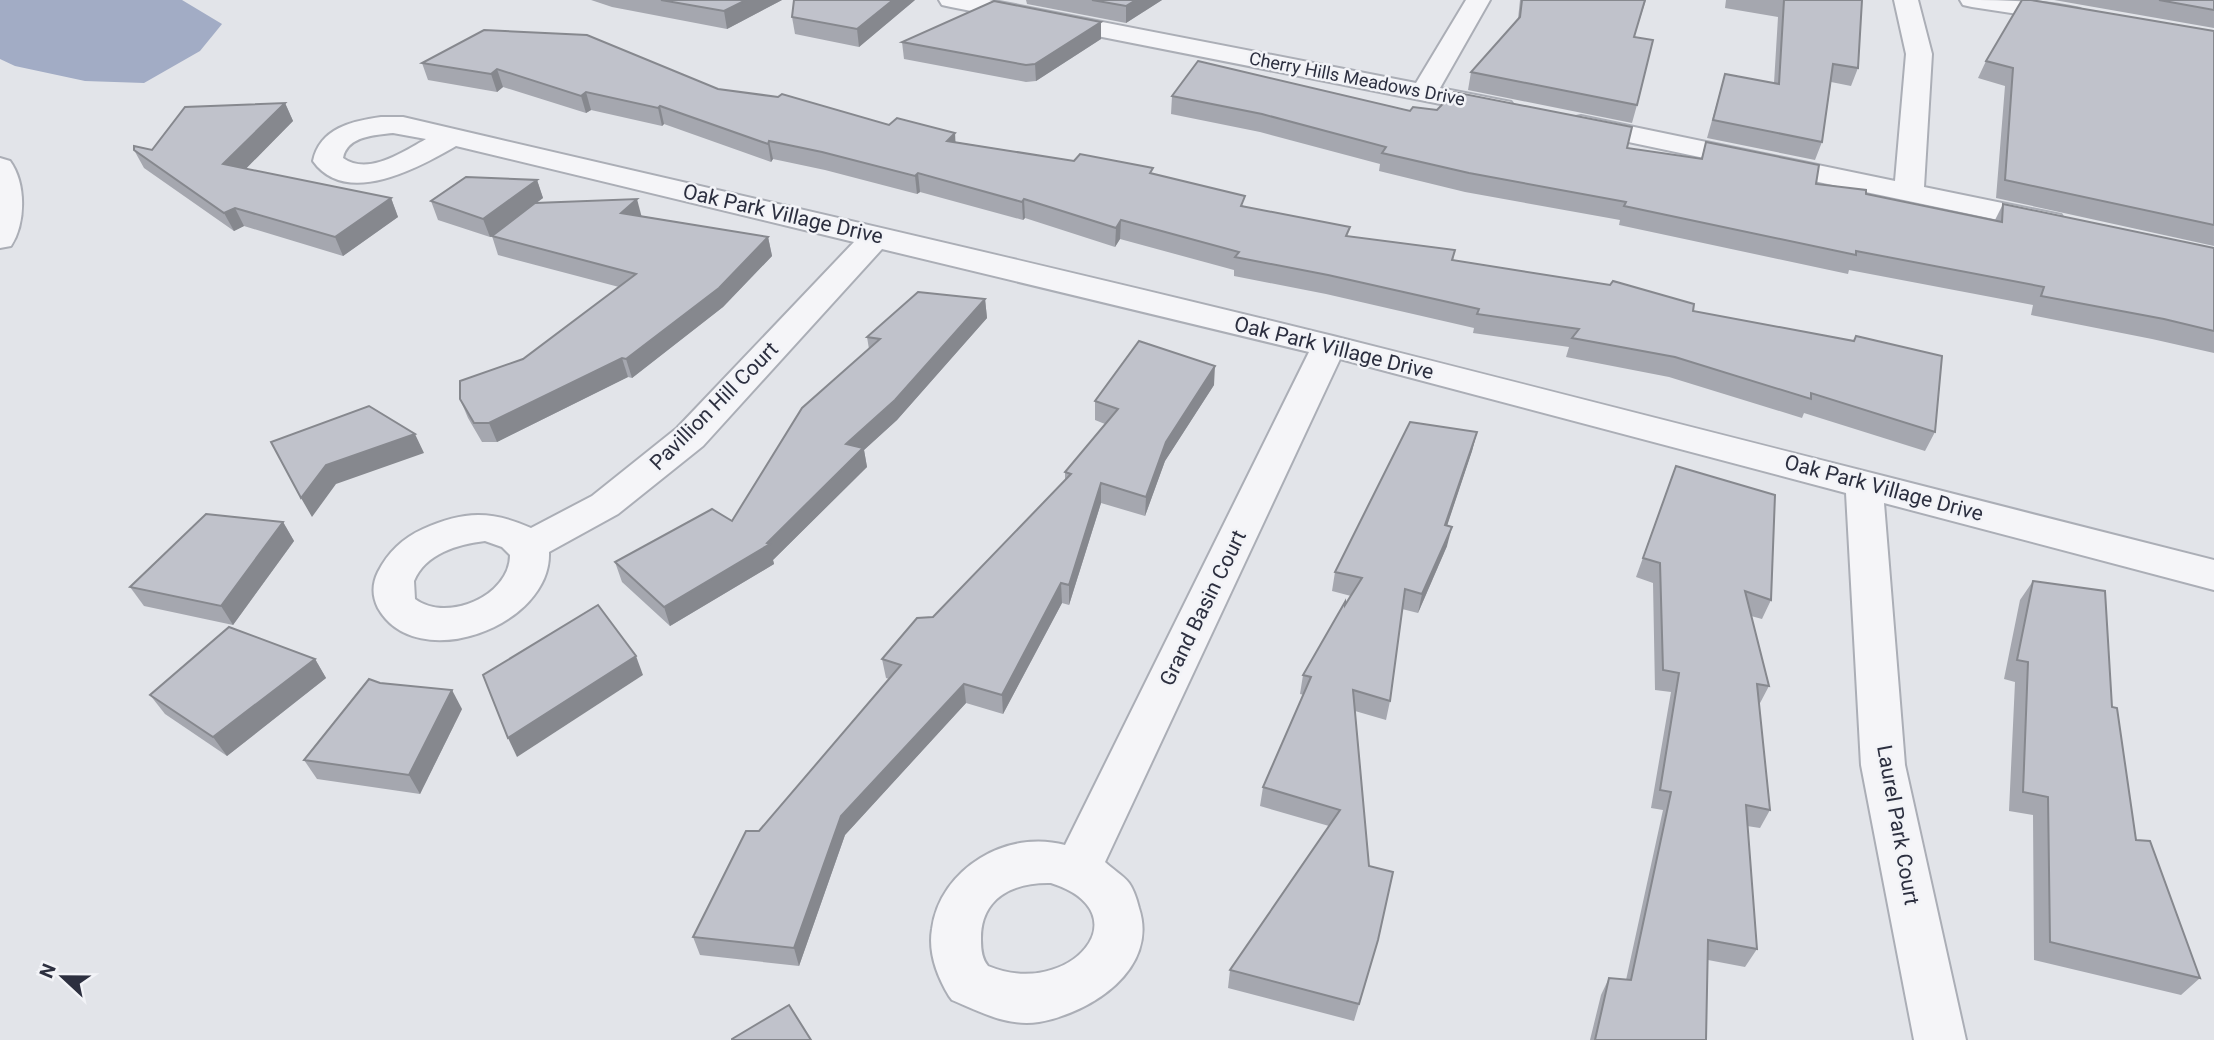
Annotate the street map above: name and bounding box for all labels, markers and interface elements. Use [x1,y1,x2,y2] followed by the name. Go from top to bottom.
[1247,47,1467,110] street label: Cherry Hills Meadows Drive
[681,179,885,249] street label: Oak Park Village Drive
[1232,312,1436,384] street label: Oak Park Village Drive
[645,337,783,475] street label: Pavillion Hill Court
[1782,450,1986,526] street label: Oak Park Village Drive
[1155,526,1251,690] street label: Grand Basin Court
[1872,743,1924,907] street label: Laurel Park Court
[28,942,98,1012] north arrow
[35,960,61,981] text: N

